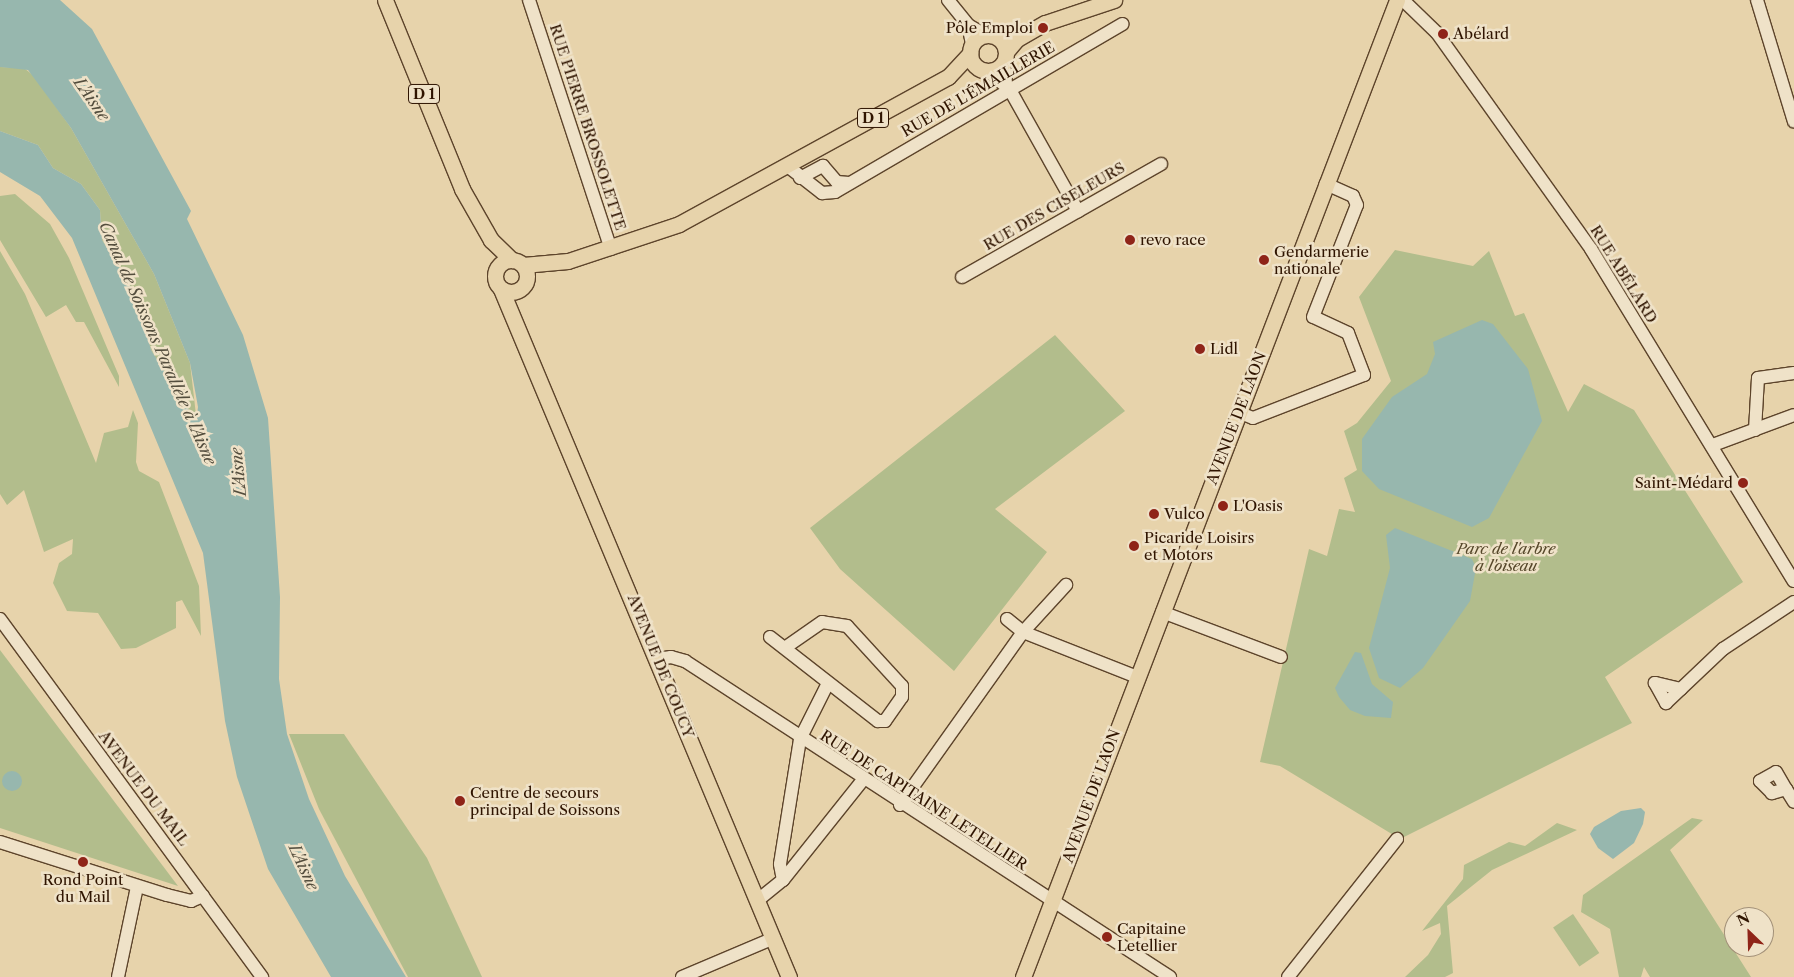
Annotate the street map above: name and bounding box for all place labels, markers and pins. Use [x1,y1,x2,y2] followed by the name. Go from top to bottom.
[946,19,1033,37] place label: Pôle Emploi
[1037,22,1049,34] marker: Pôle Emploi
[1453,25,1509,43] place label: Abélard
[1437,28,1449,40] marker: Abélard
[1140,231,1206,249] place label: revo race
[1124,234,1136,246] marker: revo race
[1274,242,1369,277] place label: Gendarmerie nationale
[1258,254,1270,266] marker: Gendarmerie nationale
[1210,340,1238,358] place label: Lidl
[1194,343,1206,355] marker: Lidl
[1635,474,1733,492] place label: Saint-Médard
[1737,477,1749,489] marker: Saint-Médard
[1233,497,1283,515] place label: L'Oasis
[1217,500,1229,512] marker: L'Oasis
[1164,505,1205,523] place label: Vulco
[1148,508,1160,520] marker: Vulco
[1144,528,1254,563] place label: Picaride Loisirs et Motors
[1128,540,1140,552] marker: Picaride Loisirs et Motors
[470,783,620,818] place label: Centre de secours principal de Soissons
[454,795,466,807] marker: Centre de secours principal de Soissons
[77,856,89,868] marker: Rond Point du Mail
[43,870,123,905] place label: Rond Point du Mail
[1117,919,1186,954] place label: Capitaine Letellier
[1101,931,1113,943] marker: Capitaine Letellier

